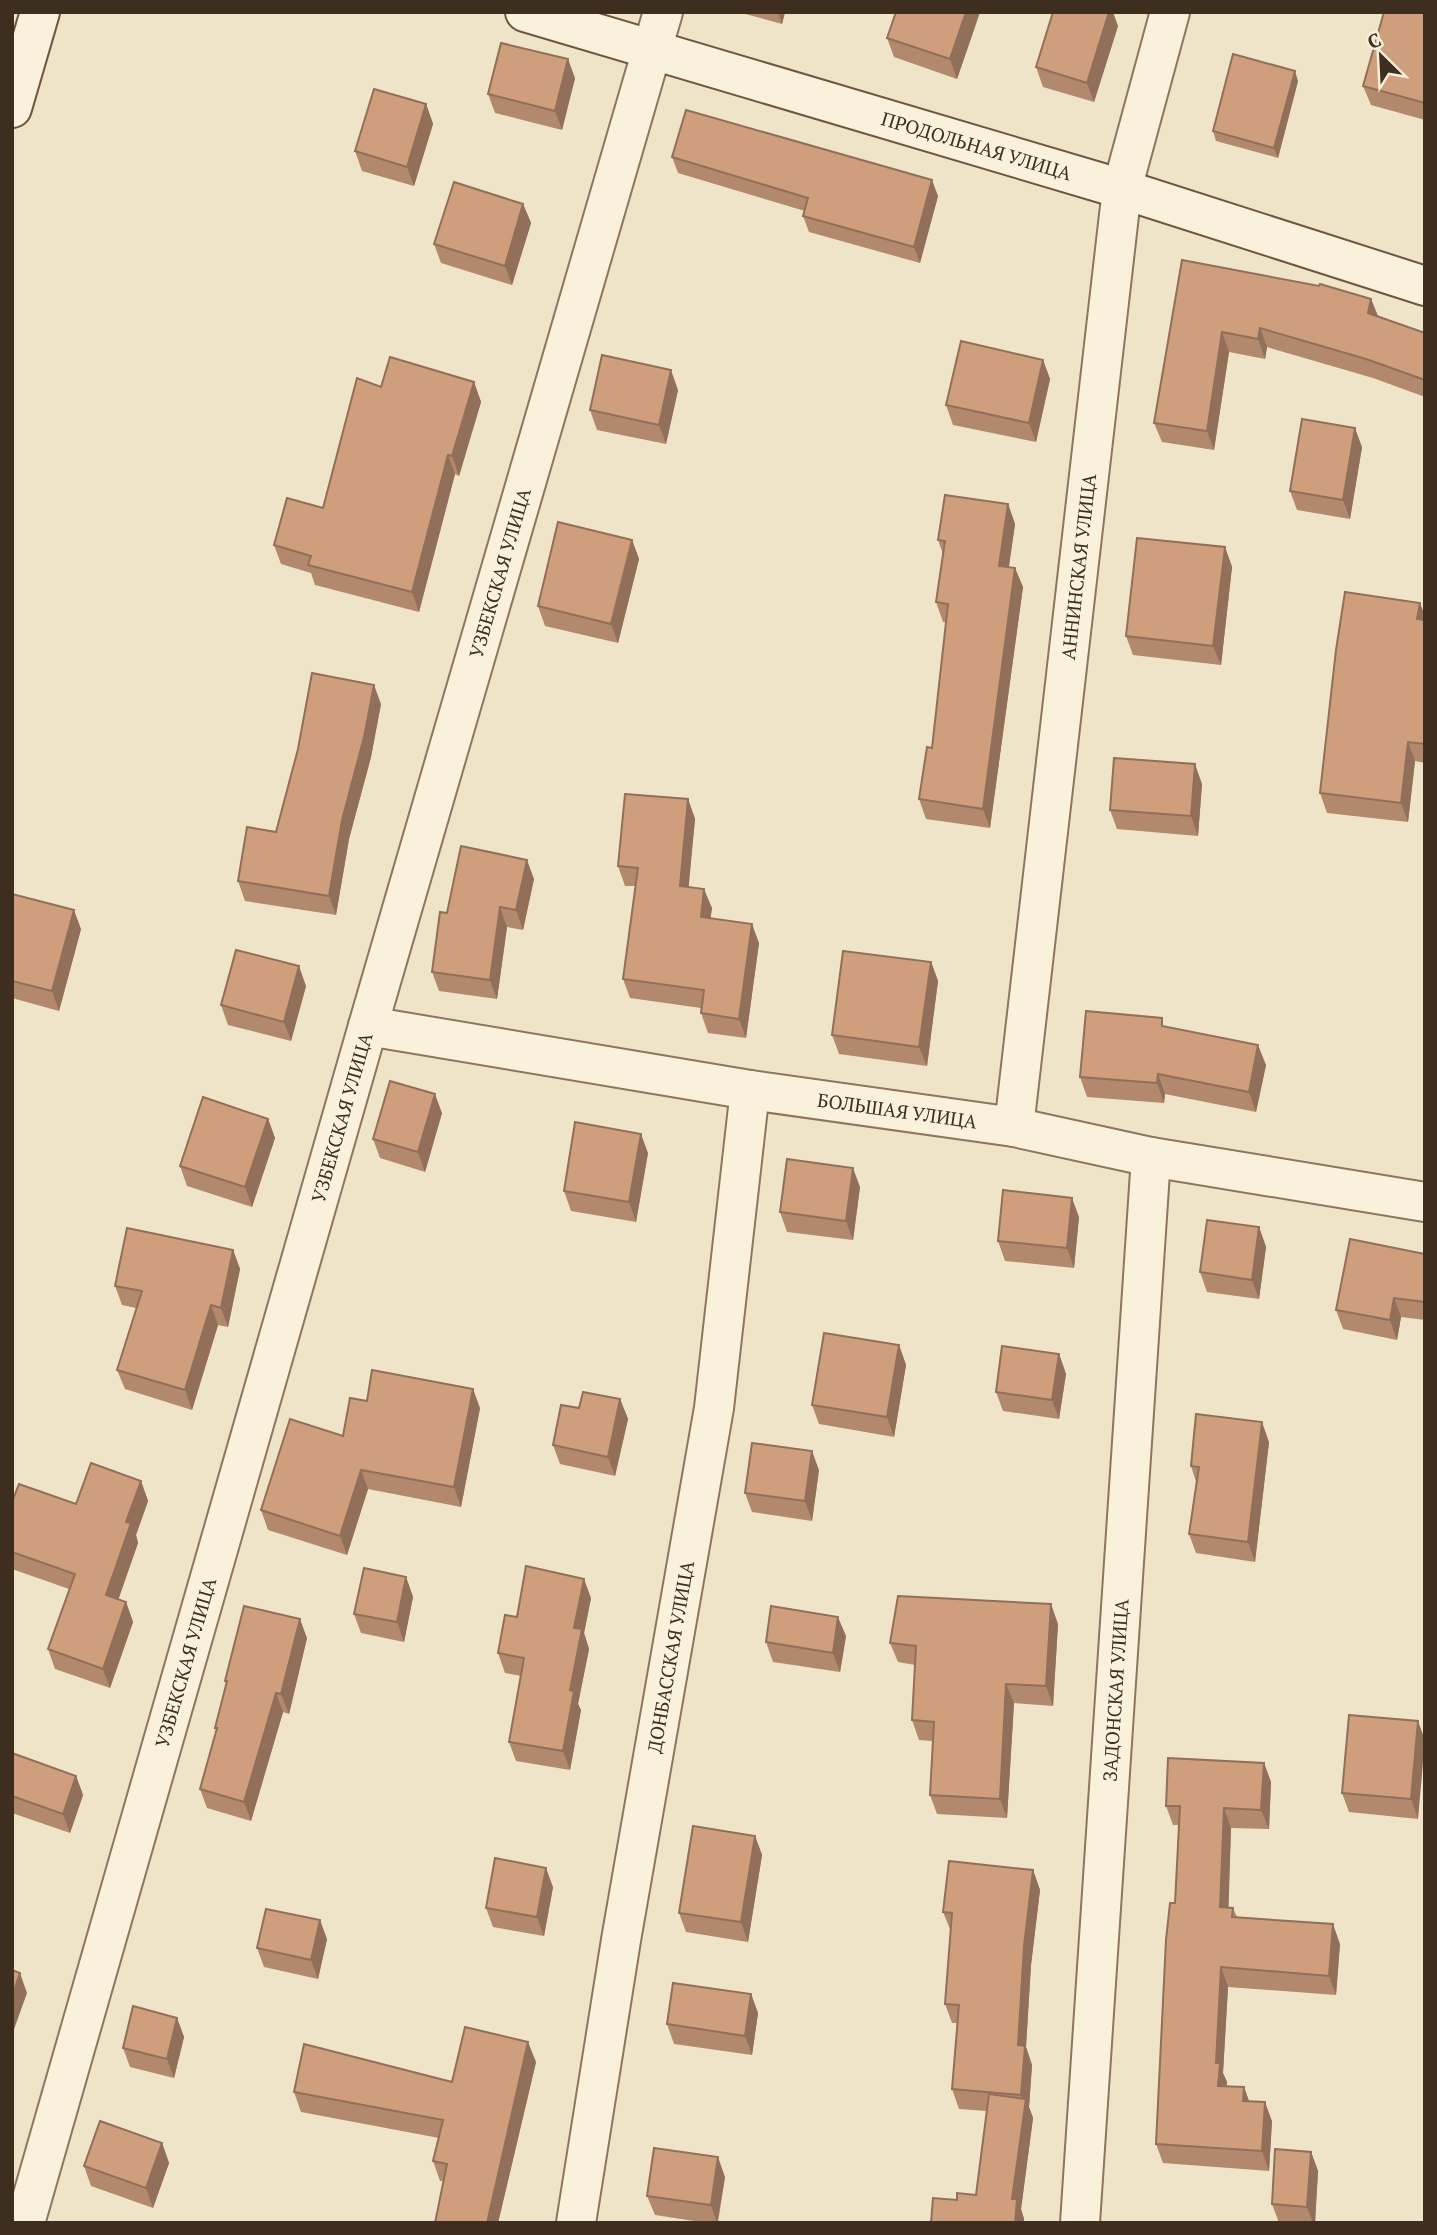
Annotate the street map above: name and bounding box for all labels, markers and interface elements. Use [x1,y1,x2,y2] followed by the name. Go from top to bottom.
[1346,21,1416,91] north arrow
[1363,26,1385,54] text: С
[879,105,1075,185] street label: ПРОДОЛЬНАЯ УЛИЦА
[1055,472,1101,661] street label: АННИНСКАЯ УЛИЦА
[463,485,536,661] street label: УЗБЕКСКАЯ УЛИЦА
[305,1029,378,1205] street label: УЗБЕКСКАЯ УЛИЦА
[816,1087,979,1134] street label: БОЛЬШАЯ УЛИЦА
[641,1559,699,1755] street label: ДОНБАССКАЯ УЛИЦА
[149,1574,221,1750] street label: УЗБЕКСКАЯ УЛИЦА
[1096,1598,1134,1782] street label: ЗАДОНСКАЯ УЛИЦА

